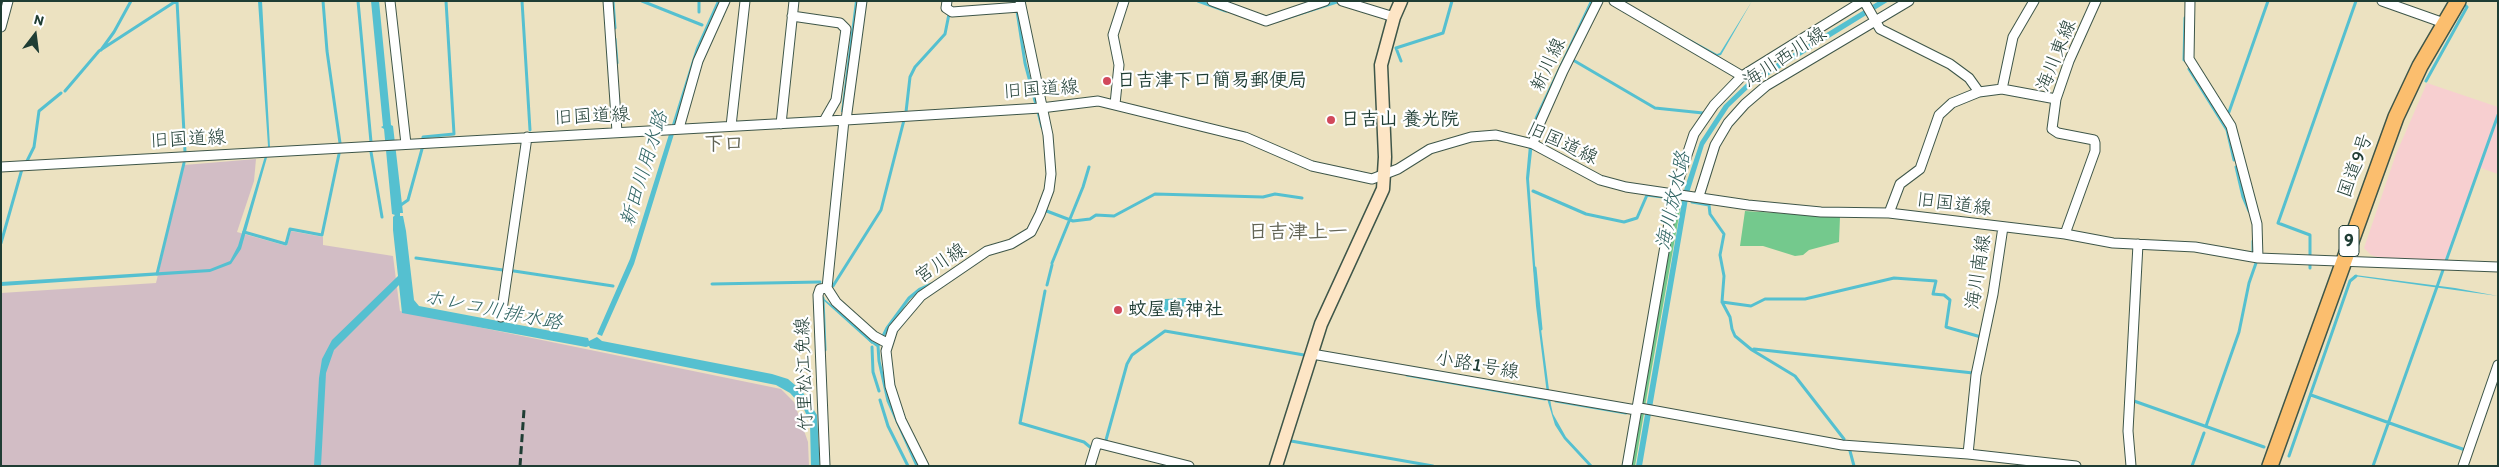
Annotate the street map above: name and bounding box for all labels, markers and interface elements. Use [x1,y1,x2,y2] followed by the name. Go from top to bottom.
[10,10,60,60] north arrow
[32,11,46,29] text: N
[2032,16,2082,96] street label: 海川東線
[1739,23,1831,93] street label: 海川西川線
[1527,34,1571,96] street label: 新川線
[1117,70,1307,92] place label: 日吉津下口簡易郵便局
[1101,75,1113,87] marker: 日吉津下口簡易郵便局
[1002,76,1080,104] street label: 旧国道線
[553,104,631,130] street label: 旧国道線
[616,108,674,230] water label: 新田川用水路
[1341,109,1459,131] place label: 日吉山 養光院
[1325,114,1337,126] marker: 日吉山 養光院
[1523,118,1601,170] street label: 旧国道線
[149,127,227,153] street label: 旧国道線
[2334,131,2378,201] street label: 国道9号
[704,133,744,157] district label: 下口
[1652,150,1696,252] water label: 海川放水路
[1915,189,1993,221] street label: 旧国道線
[1248,221,1348,245] district label: 日吉津上一
[2339,226,2359,256] road number: 9
[1962,233,1996,311] street label: 海川南線
[911,239,971,289] street label: 宮川線
[422,286,564,336] water label: ホレコ川排水路
[1128,299,1223,321] place label: 蚊屋島神社
[1112,304,1124,316] marker: 蚊屋島神社
[792,317,818,431] street label: 竹里松江免線
[1433,347,1521,385] street label: 小路1号線

